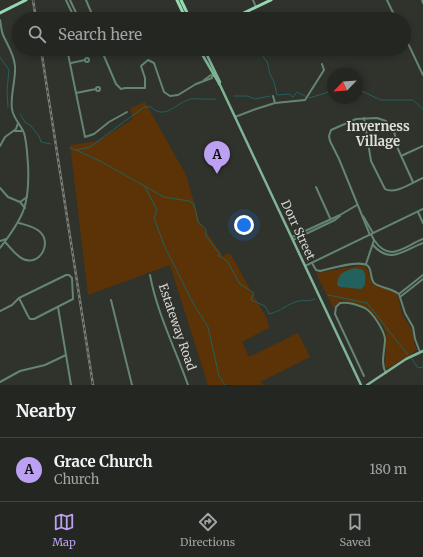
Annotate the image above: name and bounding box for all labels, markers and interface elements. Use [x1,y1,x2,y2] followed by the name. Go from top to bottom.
[12,12,411,56] search box
[26,23,48,45] icon: search
[58,25,142,44] text: Search here
[327,68,363,104] north arrow
[346,118,410,150] district label: Inverness Village
[204,141,230,174] pin: A
[278,198,319,262] street label: Dorr Street
[234,215,254,235] your location
[156,281,199,372] street label: Estateway Road
[16,400,76,422] text: Nearby
[54,452,153,471] text: Grace Church
[24,461,34,478] text: A
[369,461,407,478] text: 180 m
[54,471,99,488] text: Church
[52,511,76,549] tab: Map
[180,511,235,549] tab: Directions
[340,511,371,549] tab: Saved

